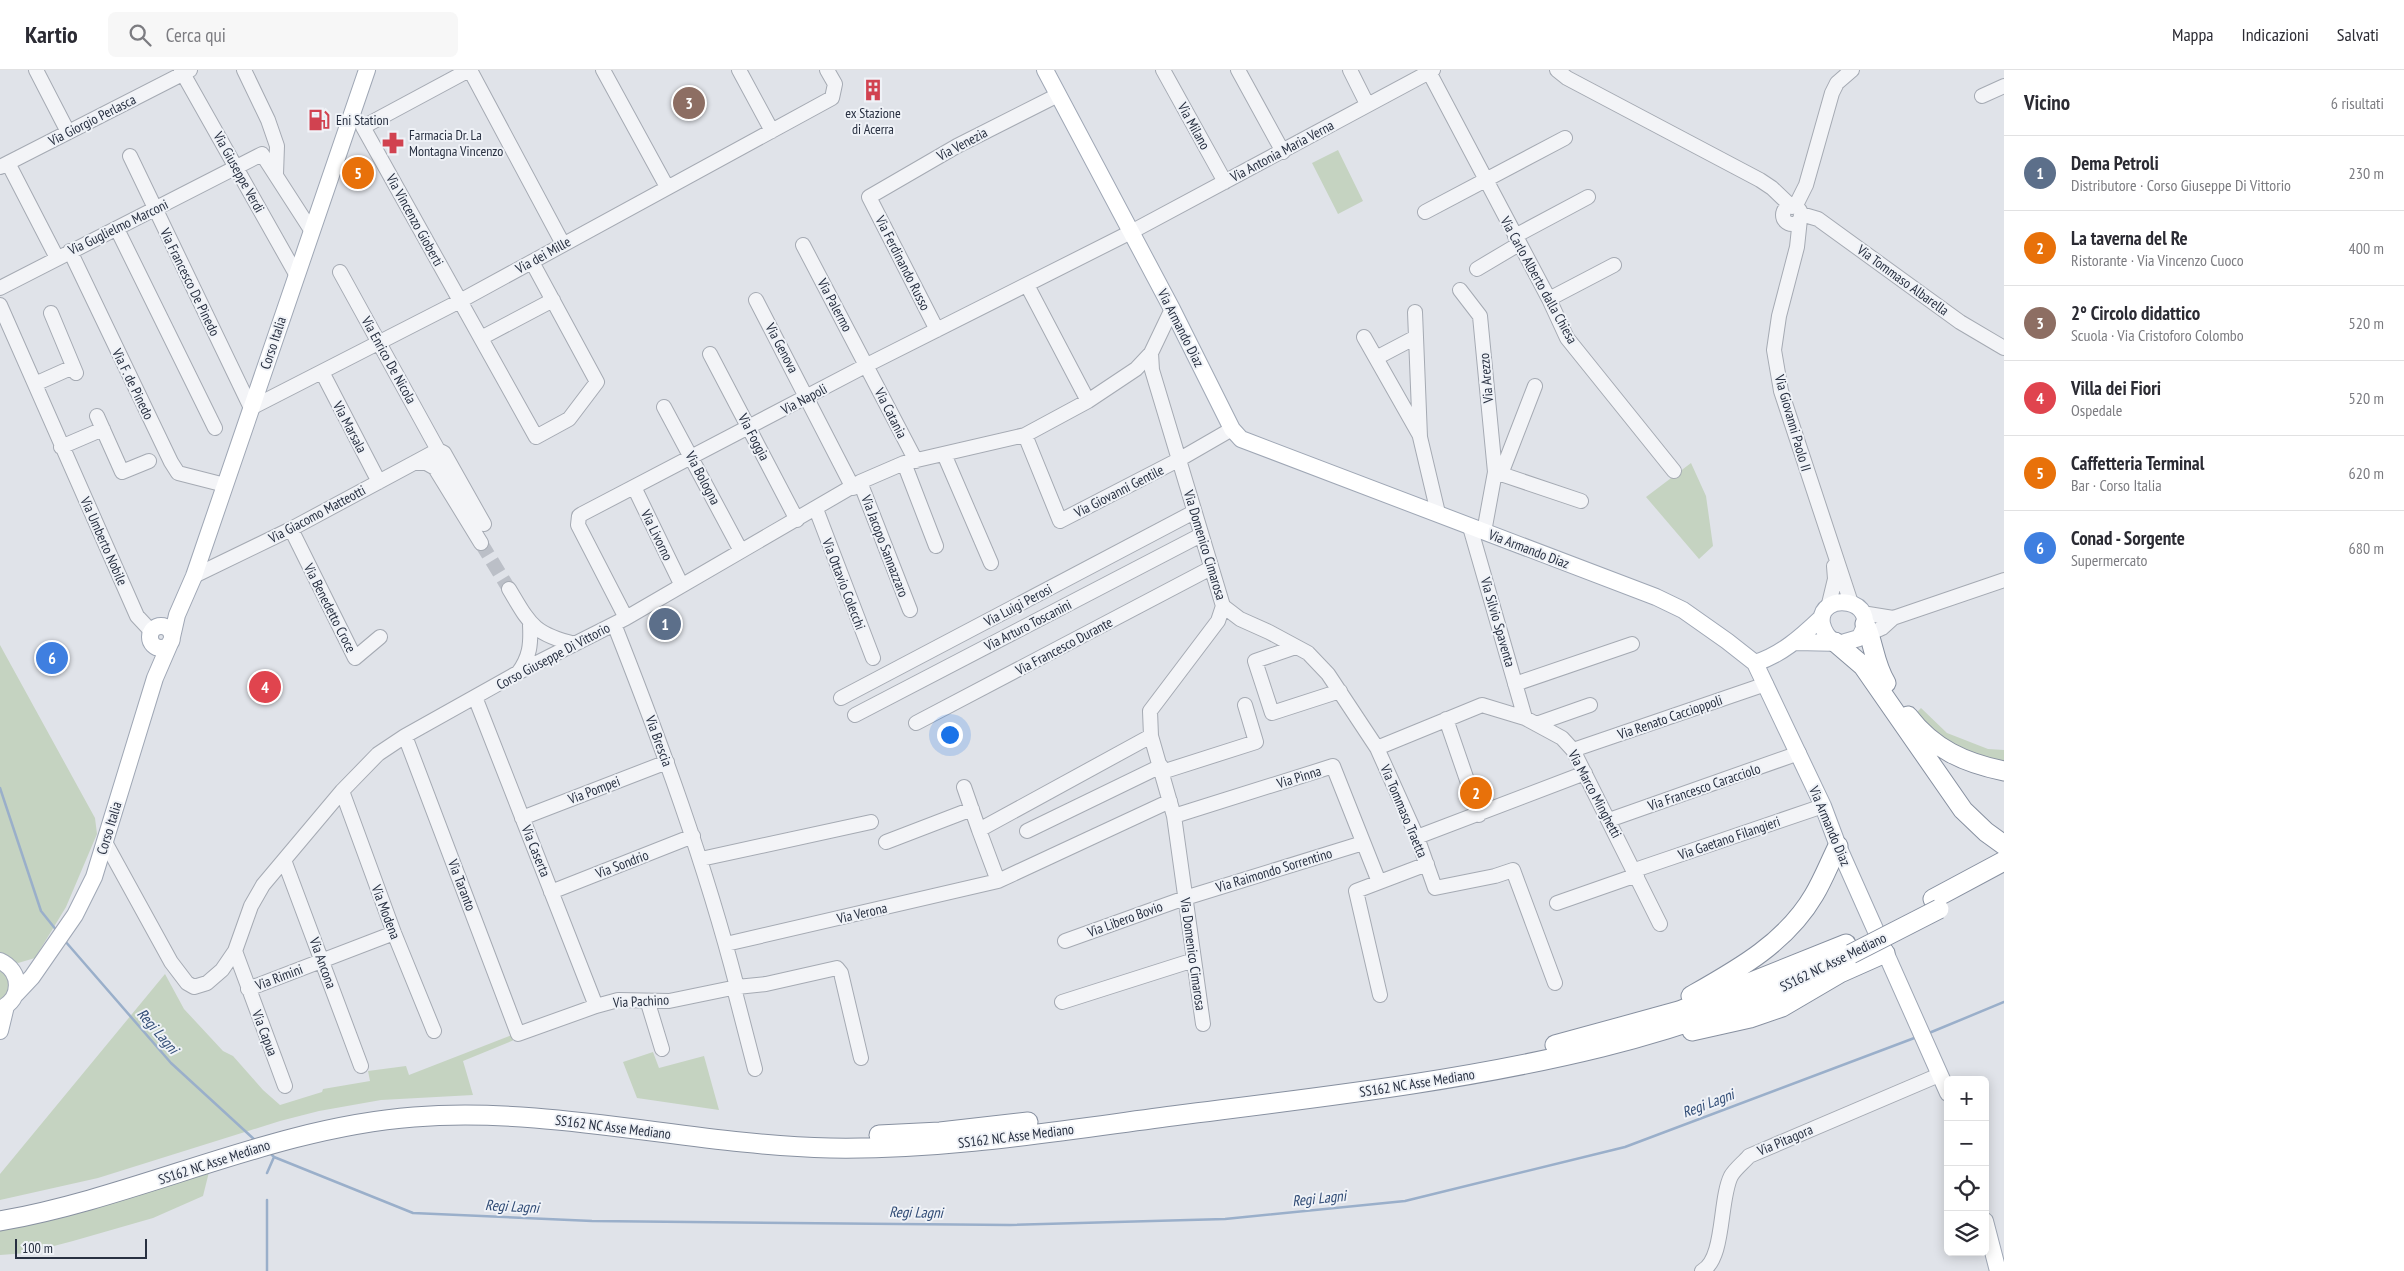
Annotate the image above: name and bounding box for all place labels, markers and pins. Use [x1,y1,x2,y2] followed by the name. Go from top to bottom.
[860,77,886,103] building icon: ex Stazione di Acerra
[673,84,705,122] pin: 3
[845,104,901,138] place label: ex Stazione di Acerra
[306,107,332,133] fuel station icon: Eni Station
[336,111,389,129] place label: Eni Station
[409,126,503,160] place label: Farmacia Dr. La Montagna Vincenzo
[380,130,406,156] pharmacy icon: Farmacia Dr. La Montagna Vincenzo
[342,154,374,192] pin: 5
[649,605,681,643] pin: 1
[36,639,68,677] pin: 6
[249,668,281,706] pin: 4
[1460,774,1492,812] pin: 2

